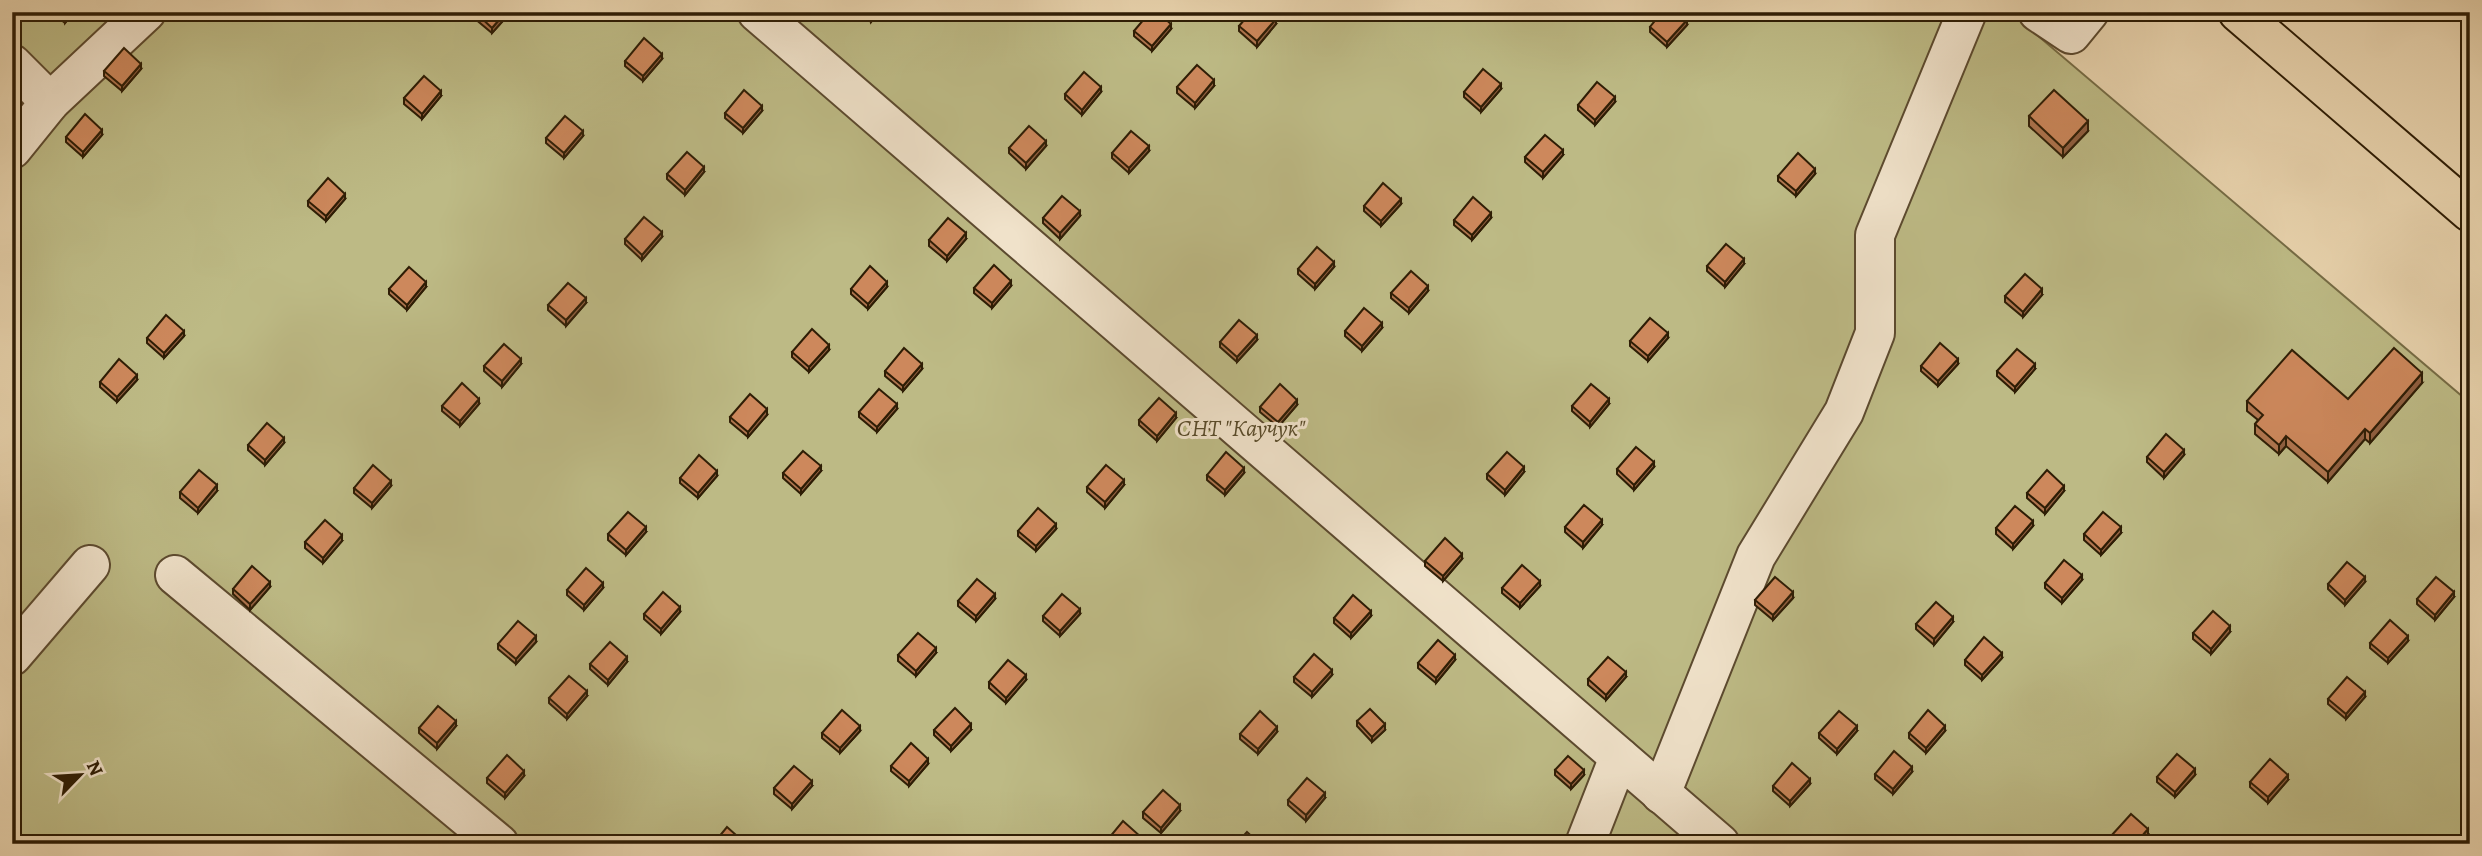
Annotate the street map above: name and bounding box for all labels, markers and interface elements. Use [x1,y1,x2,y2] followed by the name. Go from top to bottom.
[1177,412,1306,444] park label: СНТ "Каучук"
[46,740,116,810] north arrow
[80,756,109,780] text: N

